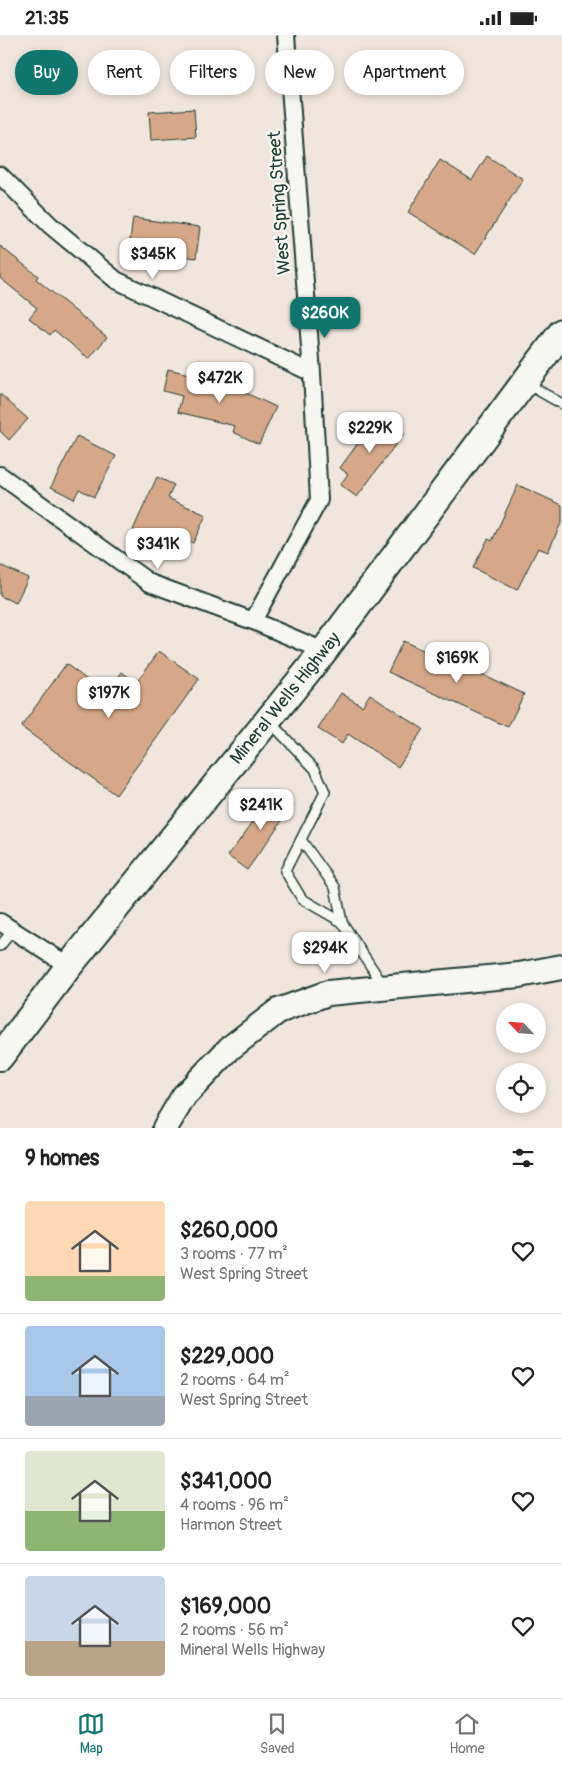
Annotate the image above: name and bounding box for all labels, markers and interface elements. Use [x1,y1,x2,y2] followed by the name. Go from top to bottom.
[25,6,69,30] text: 21:35
[15,50,78,95] chip: Buy
[88,50,160,95] chip: Rent
[170,50,255,95] chip: Filters
[265,50,334,95] chip: New
[344,50,464,95] chip: Apartment
[263,130,296,276] street label: West Spring Street
[118,237,188,280] pin: $345K
[130,244,176,264] text: $345K
[290,297,360,339] pin: $260K
[301,303,349,323] text: $260K
[185,361,255,404] pin: $472K
[197,368,243,388] text: $472K
[335,411,405,454] pin: $229K
[348,418,392,438] text: $229K
[123,527,193,570] pin: $341K
[137,534,179,554] text: $341K
[225,627,346,769] street label: Mineral Wells Highway
[422,641,492,684] pin: $169K
[436,648,478,668] text: $169K
[74,677,144,719] pin: $197K
[88,683,130,703] text: $197K
[226,789,296,831] pin: $241K
[240,795,282,815] text: $241K
[290,931,360,974] pin: $294K
[303,938,347,958] text: $294K
[496,1003,546,1053] north arrow
[496,1003,546,1113] map controls
[496,1063,546,1113] button: locate
[509,1144,537,1172] icon: filters
[25,1145,99,1172] text: 9 homes
[180,1217,278,1244] text: $260,000
[65,1221,125,1281] icon: home
[509,1237,537,1265] icon: heart
[180,1244,288,1264] text: 3 rooms · 77 m²
[180,1264,308,1284] text: West Spring Street
[180,1343,274,1370] text: $229,000
[65,1346,125,1406] icon: home
[509,1362,537,1390] icon: heart
[180,1370,290,1390] text: 2 rooms · 64 m²
[180,1390,308,1410] text: West Spring Street
[180,1468,272,1495] text: $341,000
[65,1471,125,1531] icon: home
[509,1487,537,1515] icon: heart
[180,1495,289,1515] text: 4 rooms · 96 m²
[180,1515,282,1535] text: Harmon Street
[180,1593,271,1620] text: $169,000
[65,1596,125,1656] icon: home
[509,1612,537,1640] icon: heart
[180,1620,289,1640] text: 2 rooms · 56 m²
[180,1640,325,1660] text: Mineral Wells Highway
[77,1710,105,1757] tab: Map
[260,1710,295,1757] tab: Saved
[449,1710,485,1757] tab: Home

